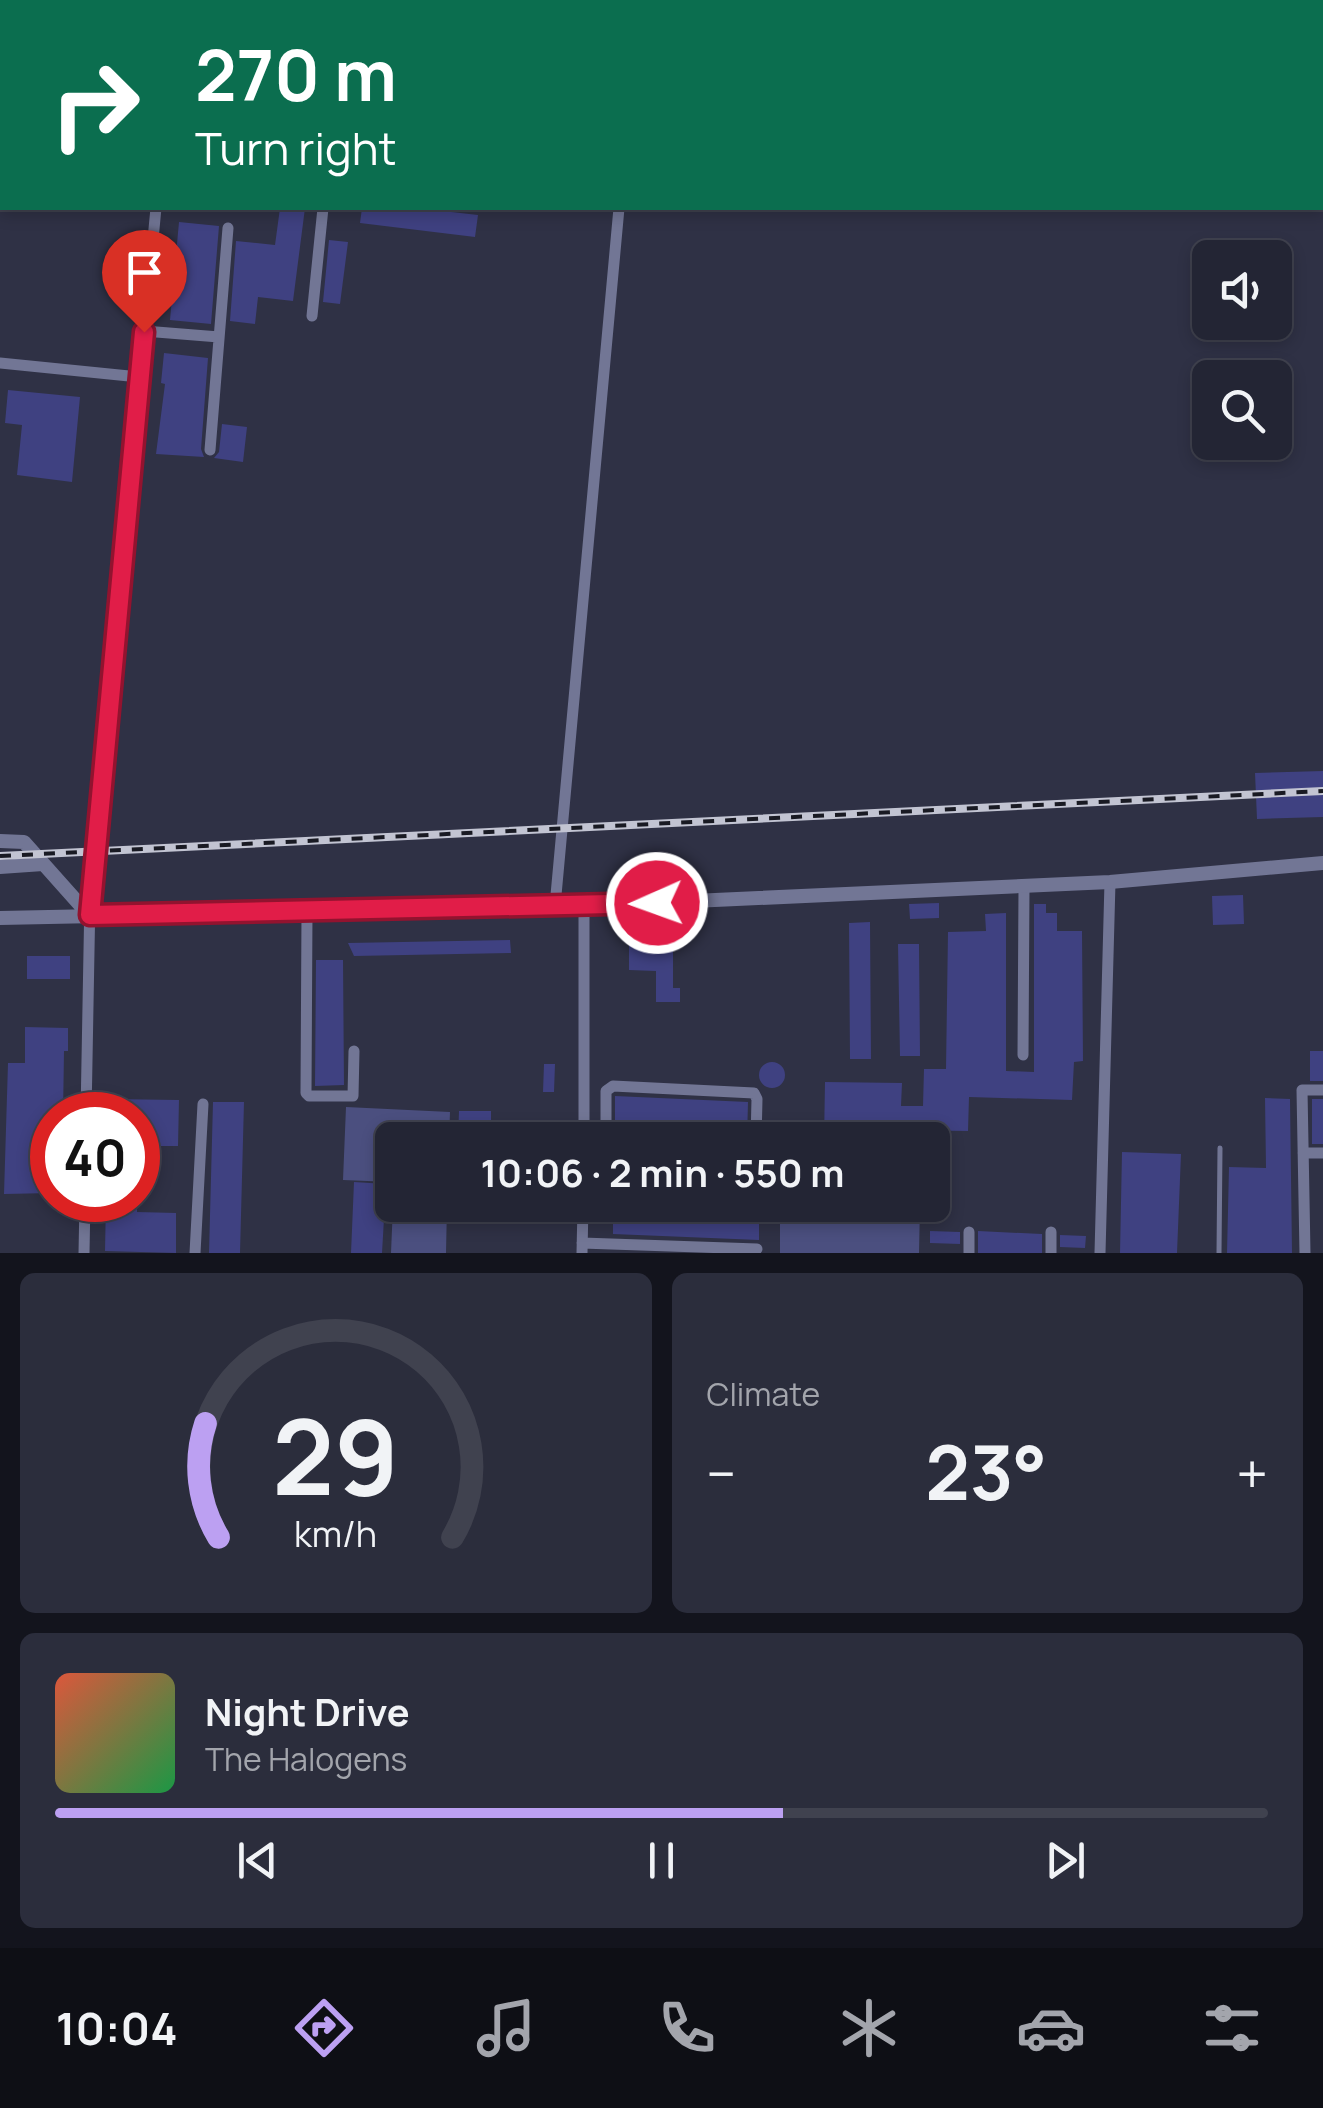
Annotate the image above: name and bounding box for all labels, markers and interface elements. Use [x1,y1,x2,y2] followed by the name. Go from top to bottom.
[195,26,397,122] text: 270 m
[30,40,160,170] icon: right
[195,117,396,179] text: Turn right
[102,230,187,333] pin
[1192,240,1292,460] map controls
[1192,240,1292,340] button: sound
[117,245,172,300] icon: arrive
[1192,360,1292,460] button: search
[605,851,709,955] position arrow
[30,1092,160,1222] speed limit sign: 40
[480,1146,845,1198] text: 10:06 · 2 min · 550 m
[707,1372,820,1416] text: Climate
[272,1384,399,1526] text: 29
[925,1420,1047,1523] text: 23°
[707,1435,736,1511] text: −
[1236,1435,1268,1511] text: +
[294,1509,377,1558] text: km/h
[205,1685,410,1737] text: Night Drive
[205,1737,407,1781] text: The Halogens
[230,1833,285,1888] icon: previous
[634,1833,689,1888] icon: pause
[1038,1833,1093,1888] icon: next
[289,1993,359,2063] icon: directions
[471,1993,541,2063] icon: music
[652,1993,722,2063] icon: phone
[834,1993,904,2063] icon: climate
[1016,1993,1086,2063] icon: car
[1197,1993,1267,2063] icon: filters
[56,1997,178,2059] text: 10:04

